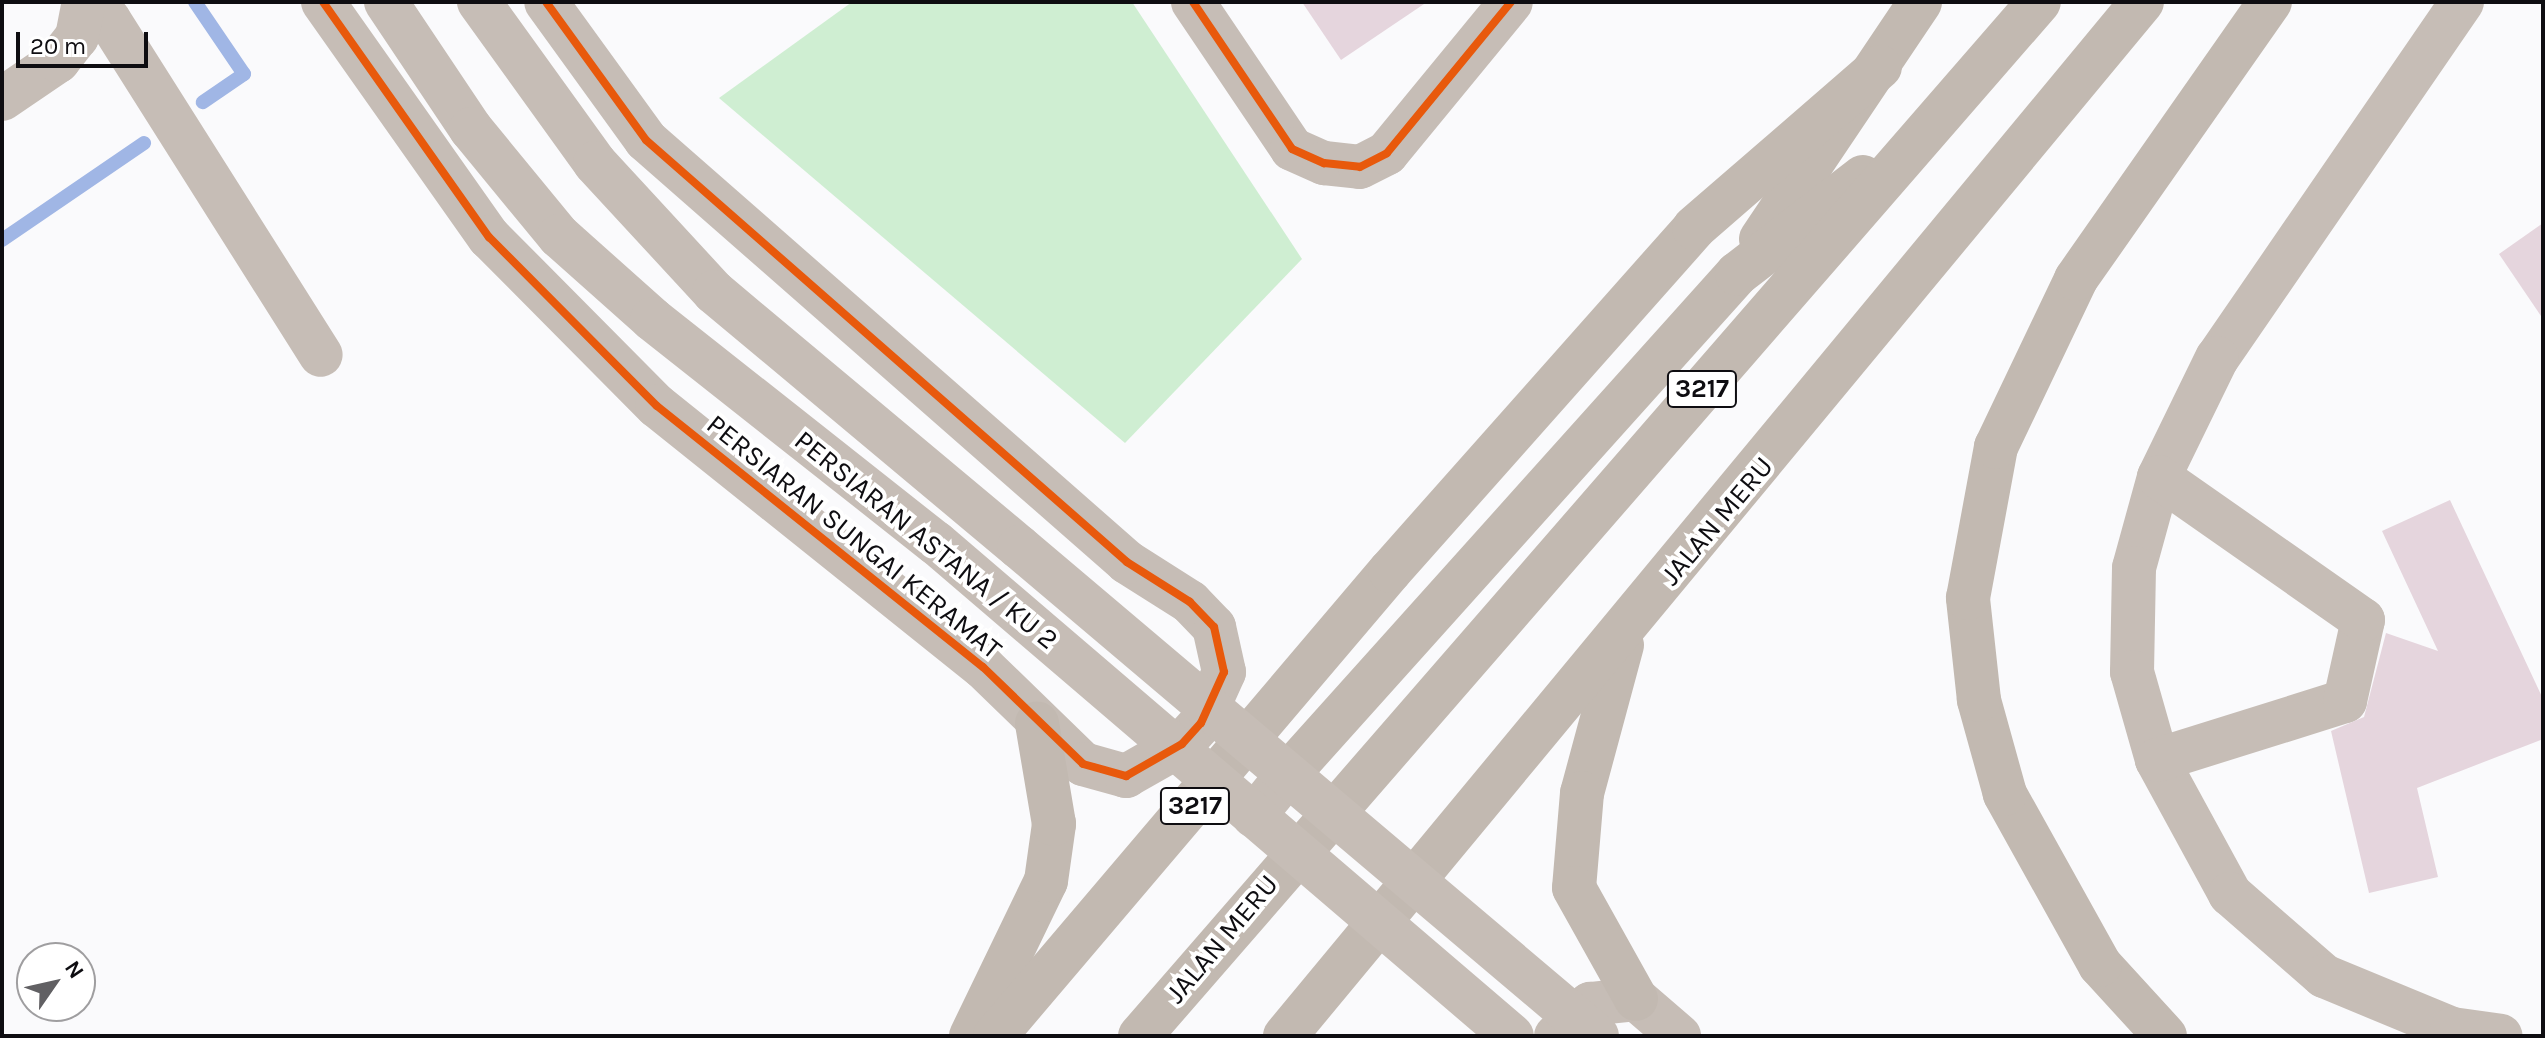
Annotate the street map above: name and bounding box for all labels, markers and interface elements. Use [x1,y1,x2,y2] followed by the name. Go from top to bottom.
[20,16,152,66] scale bar
[30,32,86,60] text: 20 m
[1666,367,1738,411] road number: 3217
[700,408,1008,666] street label: PERSIARAN SUNGAI KERAMAT
[788,423,1064,657] street label: PERSIARAN ASTANA / KU 2
[1654,450,1780,592] street label: JALAN MERU
[1159,784,1231,828] road number: 3217
[1159,868,1285,1010] street label: JALAN MERU
[16,942,96,1022] north arrow
[59,956,89,984] text: N

